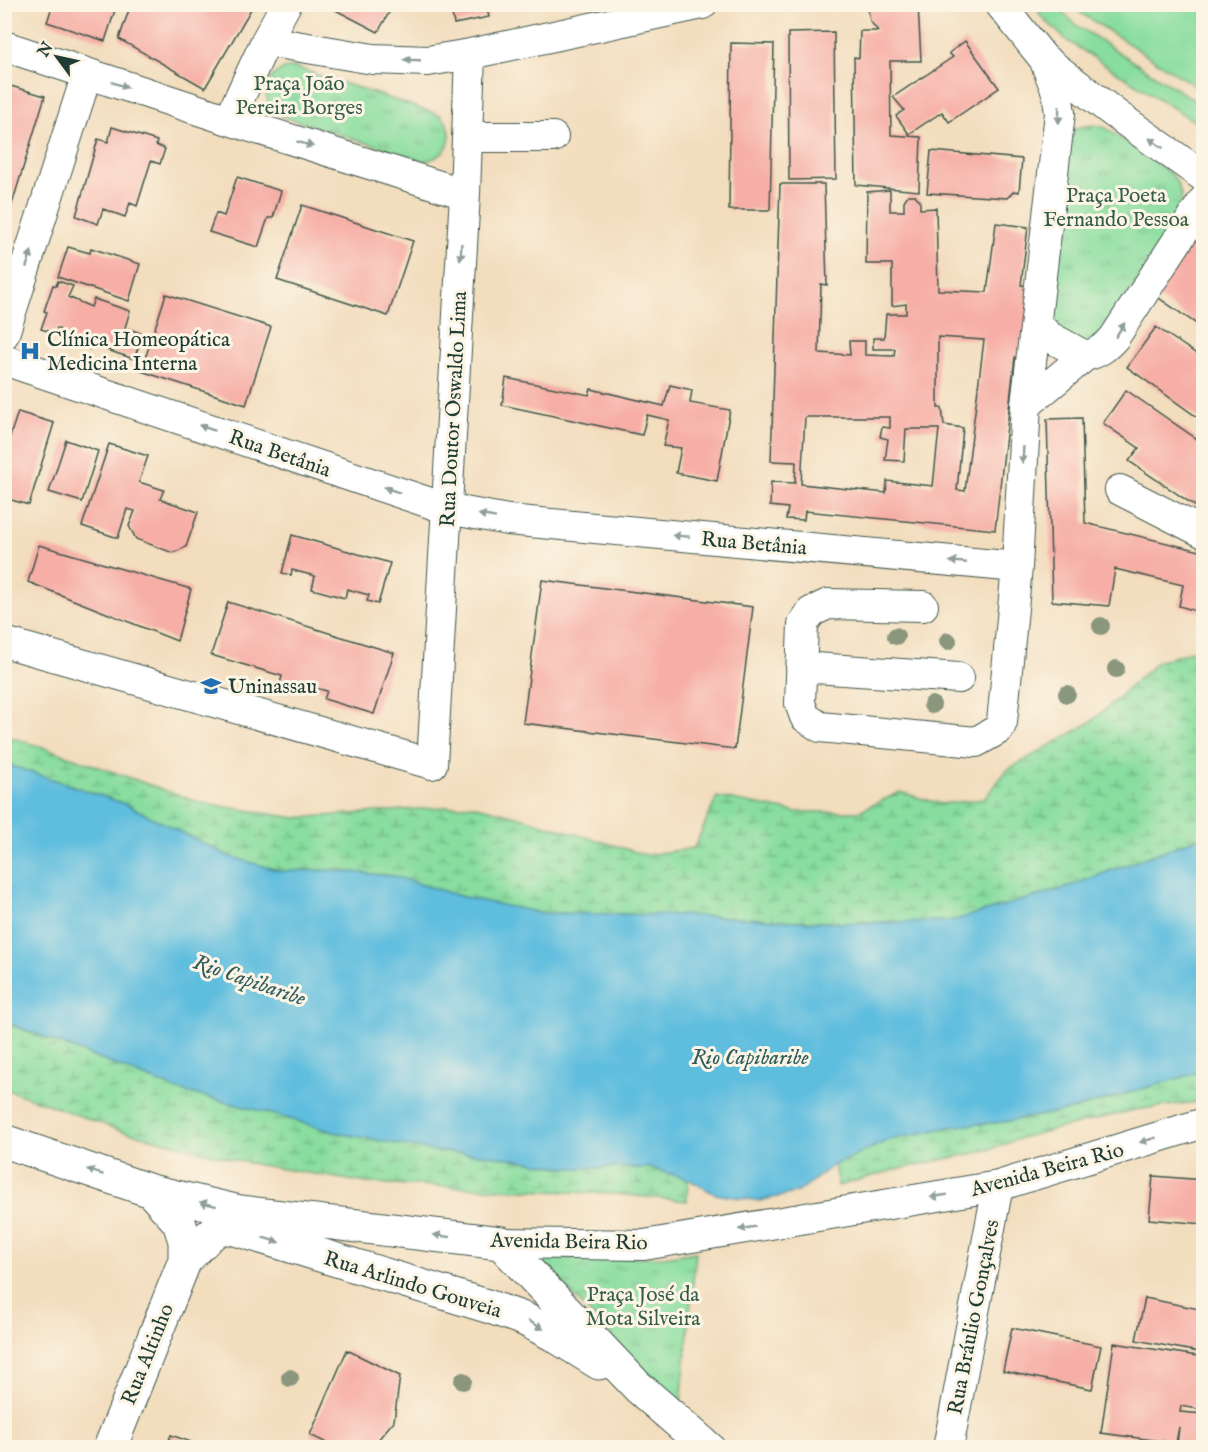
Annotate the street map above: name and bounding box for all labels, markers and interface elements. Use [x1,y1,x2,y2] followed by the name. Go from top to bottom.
[27,27,87,87] north arrow
[33,39,58,62] text: N
[402,55,421,65] one-way arrow
[235,71,363,122] park label: Praça João Pereira Borges
[111,80,129,90] one-way arrow
[1054,105,1063,124] one-way arrow
[1148,137,1164,149] one-way arrow
[296,140,314,149] one-way arrow
[1043,183,1190,234] park label: Praça Poeta Fernando Pessoa
[457,243,466,262] one-way arrow
[24,250,34,268] one-way arrow
[435,289,474,528] street label: Rua Doutor Oswaldo Lima
[1114,322,1125,338] one-way arrow
[47,327,231,378] place label: Clínica Homeopática Medicina Interna
[18,339,42,363] hospital icon: Clínica Homeopática Medicina Interna
[198,423,216,433] one-way arrow
[225,424,335,485] street label: Rua Betânia
[1019,445,1028,464] one-way arrow
[383,485,401,495] one-way arrow
[477,511,496,520] one-way arrow
[700,526,809,563] street label: Rua Betânia
[671,531,690,541] one-way arrow
[949,557,968,567] one-way arrow
[199,674,223,698] school or university icon: Uninassau
[228,674,317,701] place label: Uninassau
[189,949,310,1013] water label: Rio Capibaribe
[691,1044,809,1072] water label: Rio Capibaribe
[1139,1136,1157,1146] one-way arrow
[967,1137,1127,1204] street label: Avenida Beira Rio
[86,1167,104,1176] one-way arrow
[930,1192,949,1201] one-way arrow
[199,1199,217,1209] one-way arrow
[942,1217,1007,1417] street label: Rua Bráulio Gonçalves
[737,1223,756,1232] one-way arrow
[489,1228,648,1257] street label: Avenida Beira Rio
[433,1231,452,1241] one-way arrow
[262,1236,280,1245] one-way arrow
[320,1246,506,1326] street label: Rua Arlindo Gouveia
[586,1282,701,1333] park label: Praça José da Mota Silveira
[116,1300,181,1409] street label: Rua Altinho
[528,1320,545,1330] one-way arrow

